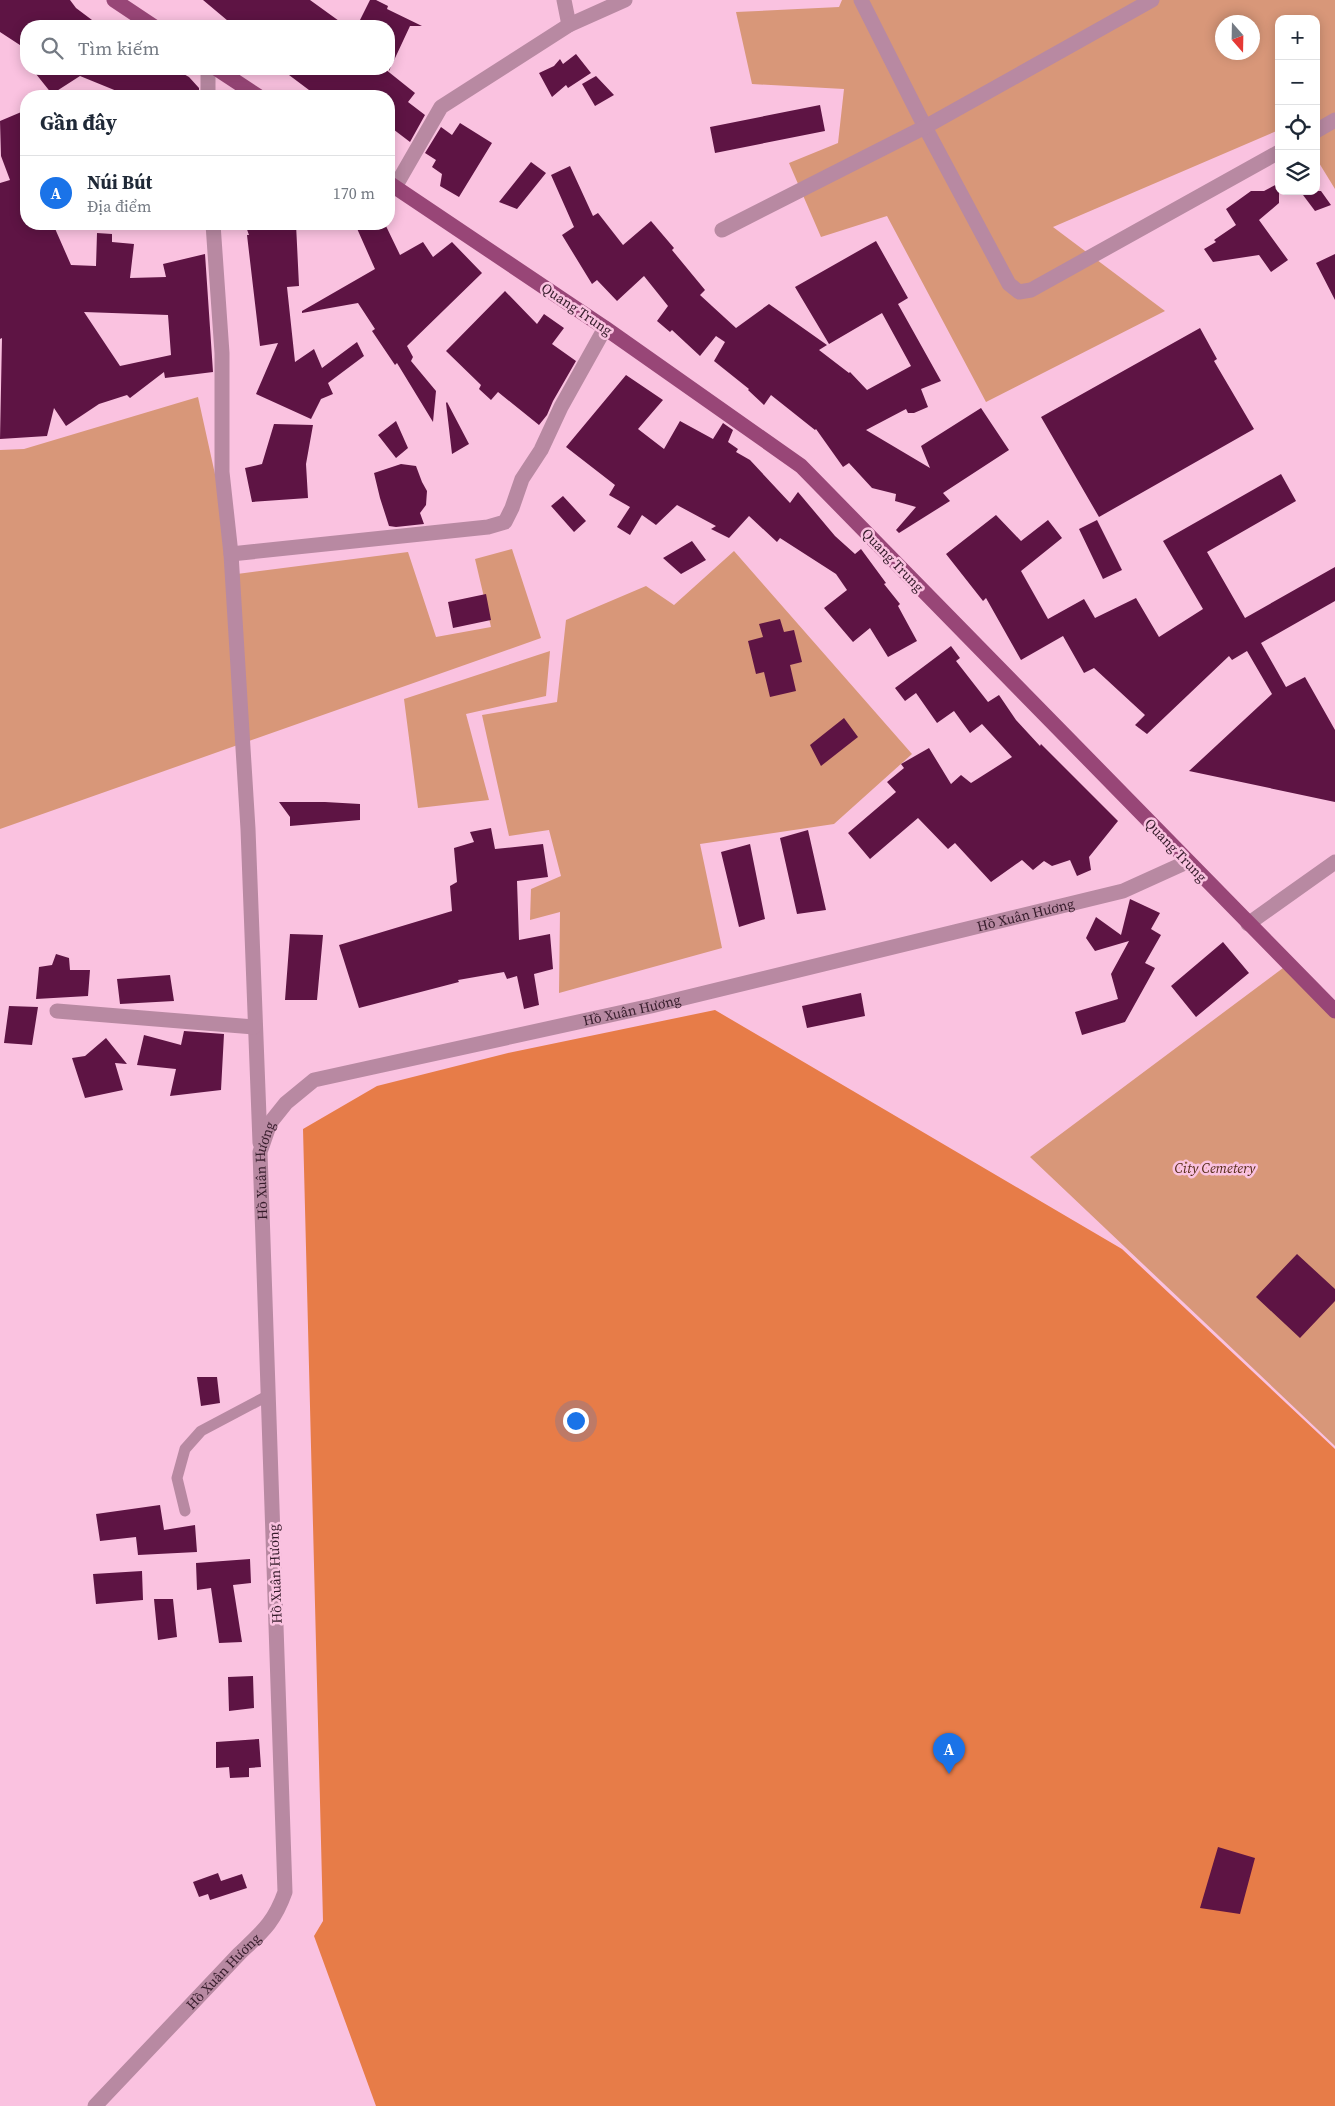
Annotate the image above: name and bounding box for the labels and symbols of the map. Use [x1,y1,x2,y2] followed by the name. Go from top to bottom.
[1215,15,1260,60] north arrow
[538,278,616,340] street label: Quang Trung
[857,524,929,596] street label: Quang Trung
[1140,814,1212,886] street label: Quang Trung
[975,893,1076,936] street label: Hồ Xuân Hương
[581,989,683,1031] street label: Hồ Xuân Hương
[250,1119,280,1220] street label: Hồ Xuân Hương
[1175,1158,1256,1178] park label: City Cemetery
[563,1408,589,1434] your location
[263,1524,287,1624] street label: Hồ Xuân Hương
[933,1733,965,1774] pin: A
[181,1929,265,2014] street label: Hồ Xuân Hương

